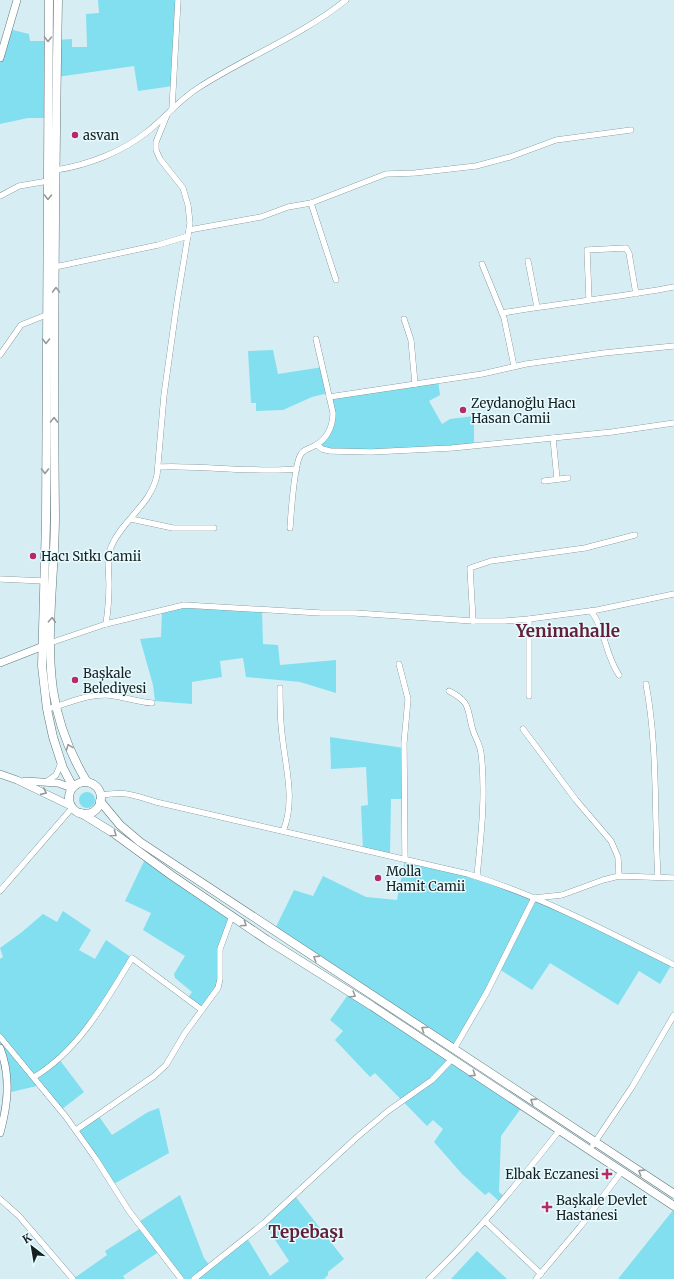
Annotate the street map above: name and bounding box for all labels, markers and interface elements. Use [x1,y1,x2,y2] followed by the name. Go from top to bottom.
[44,36,52,42] one-way arrow
[83,127,120,144] place label: asvan
[70,130,80,140] marker: asvan
[43,194,52,200] one-way arrow
[51,287,60,293] one-way arrow
[42,338,50,344] one-way arrow
[471,395,576,427] place label: Zeydanoğlu Hacı Hasan Camii
[458,405,468,415] marker: Zeydanoğlu Hacı Hasan Camii
[50,417,58,423] one-way arrow
[41,468,49,474] one-way arrow
[41,548,141,565] place label: Hacı Sıtkı Camii
[28,551,38,561] marker: Hacı Sıtkı Camii
[47,617,56,623] one-way arrow
[515,620,620,642] district label: Yenimahalle
[83,665,146,697] place label: Başkale Belediyesi
[70,675,80,685] marker: Başkale Belediyesi
[66,744,74,751] one-way arrow
[40,787,47,795] one-way arrow
[110,829,117,836] one-way arrow
[386,863,465,895] place label: Molla Hamit Camii
[373,873,383,883] marker: Molla Hamit Camii
[240,919,247,927] one-way arrow
[313,955,320,963] one-way arrow
[349,990,356,997] one-way arrow
[421,1027,428,1034] one-way arrow
[469,1070,476,1077] one-way arrow
[530,1098,537,1106] one-way arrow
[505,1166,599,1183] place label: Elbak Eczanesi
[602,1169,612,1179] marker: Elbak Eczanesi
[639,1170,646,1177] one-way arrow
[556,1192,647,1224] place label: Başkale Devlet Hastanesi
[541,1201,553,1213] marker: Başkale Devlet Hastanesi
[268,1221,344,1243] district label: Tepebaşı
[12,1227,52,1267] north arrow
[20,1230,35,1247] text: K

